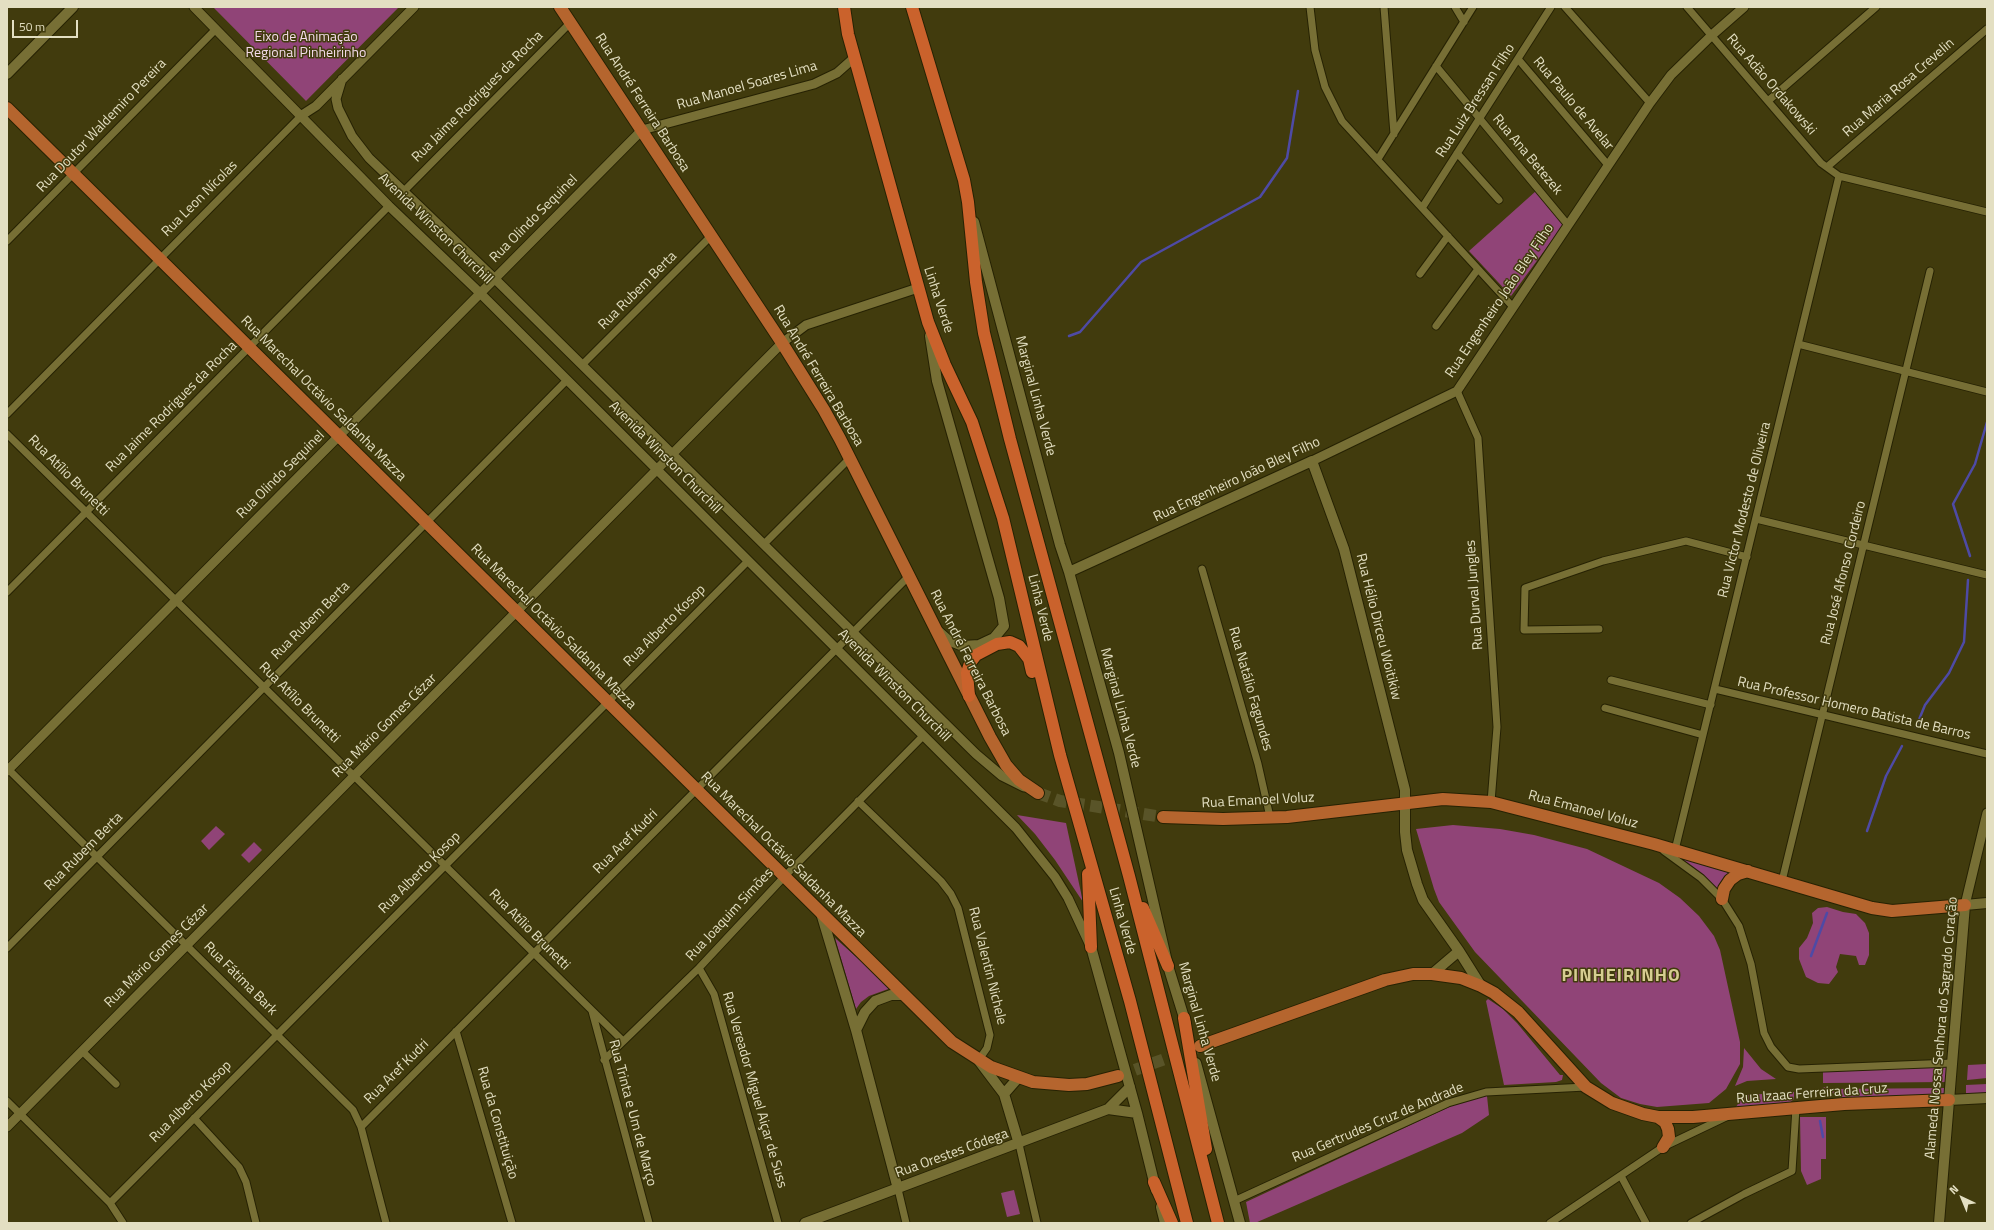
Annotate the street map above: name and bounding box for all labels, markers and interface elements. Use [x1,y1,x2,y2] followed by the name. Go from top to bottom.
[14,12,80,38] scale bar
[19,17,45,36] text: 50 m
[409,28,547,166] street label: Rua Jaime Rodrigues da Rocha
[246,30,366,62] park label: Eixo de Animação Regional Pinheirinho
[591,31,693,175] street label: Rua André Ferreira Barbosa
[1723,31,1819,139] street label: Rua Adão Ordakowski
[1840,35,1958,141] street label: Rua Maria Rosa Crevelin
[1433,41,1519,161] street label: Rua Luiz Bressan Filho
[1529,54,1617,154] street label: Rua Paulo de Avelar
[34,56,170,196] street label: Rua Doutor Waldemiro Pereira
[675,58,819,114] street label: Rua Manoel Soares Lima
[1488,111,1566,199] street label: Rua Ana Betezek
[159,158,241,240] street label: Rua Leon Nícolas
[374,170,496,288] street label: Avenida Winston Churchill
[487,172,581,266] street label: Rua Olindo Sequinel
[1442,221,1558,381] street label: Rua Engenheiro João Bley Filho
[595,248,681,334] street label: Rua Rubem Berta
[919,265,957,335] street label: Linha Verde
[769,302,867,450] street label: Rua André Ferreira Barbosa
[237,313,409,485] street label: Rua Marechal Octávio Saldanha Mazza
[1011,334,1059,458] street label: Marginal Linha Verde
[103,338,241,476] street label: Rua Jaime Rodrigues da Rocha
[605,398,725,518] street label: Avenida Winston Churchill
[1715,420,1775,600] street label: Rua Victor Modesto de Oliveira
[234,428,328,522] street label: Rua Olindo Sequinel
[24,432,112,520] street label: Rua Atílio Brunetti
[1151,434,1323,526] street label: Rua Engenheiro João Bley Filho
[1818,499,1870,647] street label: Rua José Afonso Cordeiro
[1463,539,1487,651] street label: Rua Durval Jungles
[467,541,639,713] street label: Rua Marechal Octávio Saldanha Mazza
[1352,552,1404,702] street label: Rua Hélio Dirceu Woitikiw
[1024,573,1056,643] street label: Linha Verde
[268,578,354,664] street label: Rua Rubem Berta
[621,582,709,670] street label: Rua Alberto Kosop
[926,587,1014,739] street label: Rua André Ferreira Barbosa
[1224,625,1276,753] street label: Rua Natálio Fagundes
[834,626,954,746] street label: Avenida Winston Churchill
[1096,646,1144,770] street label: Marginal Linha Verde
[255,659,343,747] street label: Rua Atílio Brunetti
[329,670,441,782] street label: Rua Mário Gomes Cézar
[1736,674,1972,744] street label: Rua Professor Homero Batista de Barros
[697,769,869,941] street label: Rua Marechal Octávio Saldanha Mazza
[1526,787,1640,833] street label: Rua Emanoel Voluz
[1201,790,1315,812] street label: Rua Emanoel Voluz
[590,806,662,878] street label: Rua Aref Kudri
[41,809,127,895] street label: Rua Rubem Berta
[376,829,464,917] street label: Rua Alberto Kosop
[683,865,777,965] street label: Rua Joaquim Simões
[485,886,573,974] street label: Rua Atílio Brunetti
[1104,886,1140,956] street label: Linha Verde
[1922,896,1962,1160] street label: Alameda Nossa Senhora do Sagrado Coração
[101,900,213,1012] street label: Rua Mário Gomes Cézar
[964,905,1010,1027] street label: Rua Valentin Nichele
[200,939,280,1019] street label: Rua Fátima Bark
[1174,960,1224,1084] street label: Marginal Linha Verde
[1561,966,1681,988] district label: PINHEIRINHO
[718,990,790,1190] street label: Rua Vereador Miguel Aiçar de Suss
[361,1036,433,1108] street label: Rua Aref Kudri
[604,1038,660,1188] street label: Rua Trinta e Um de Março
[147,1058,235,1146] street label: Rua Alberto Kosop
[473,1065,521,1181] street label: Rua da Constituição
[1290,1079,1466,1167] street label: Rua Gertrudes Cruz de Andrade
[1736,1080,1888,1108] street label: Rua Izaac Ferreira da Cruz
[893,1126,1011,1182] street label: Rua Orestes Códega
[1942,1178,1982,1218] north arrow
[1945,1181,1962,1198] text: N

